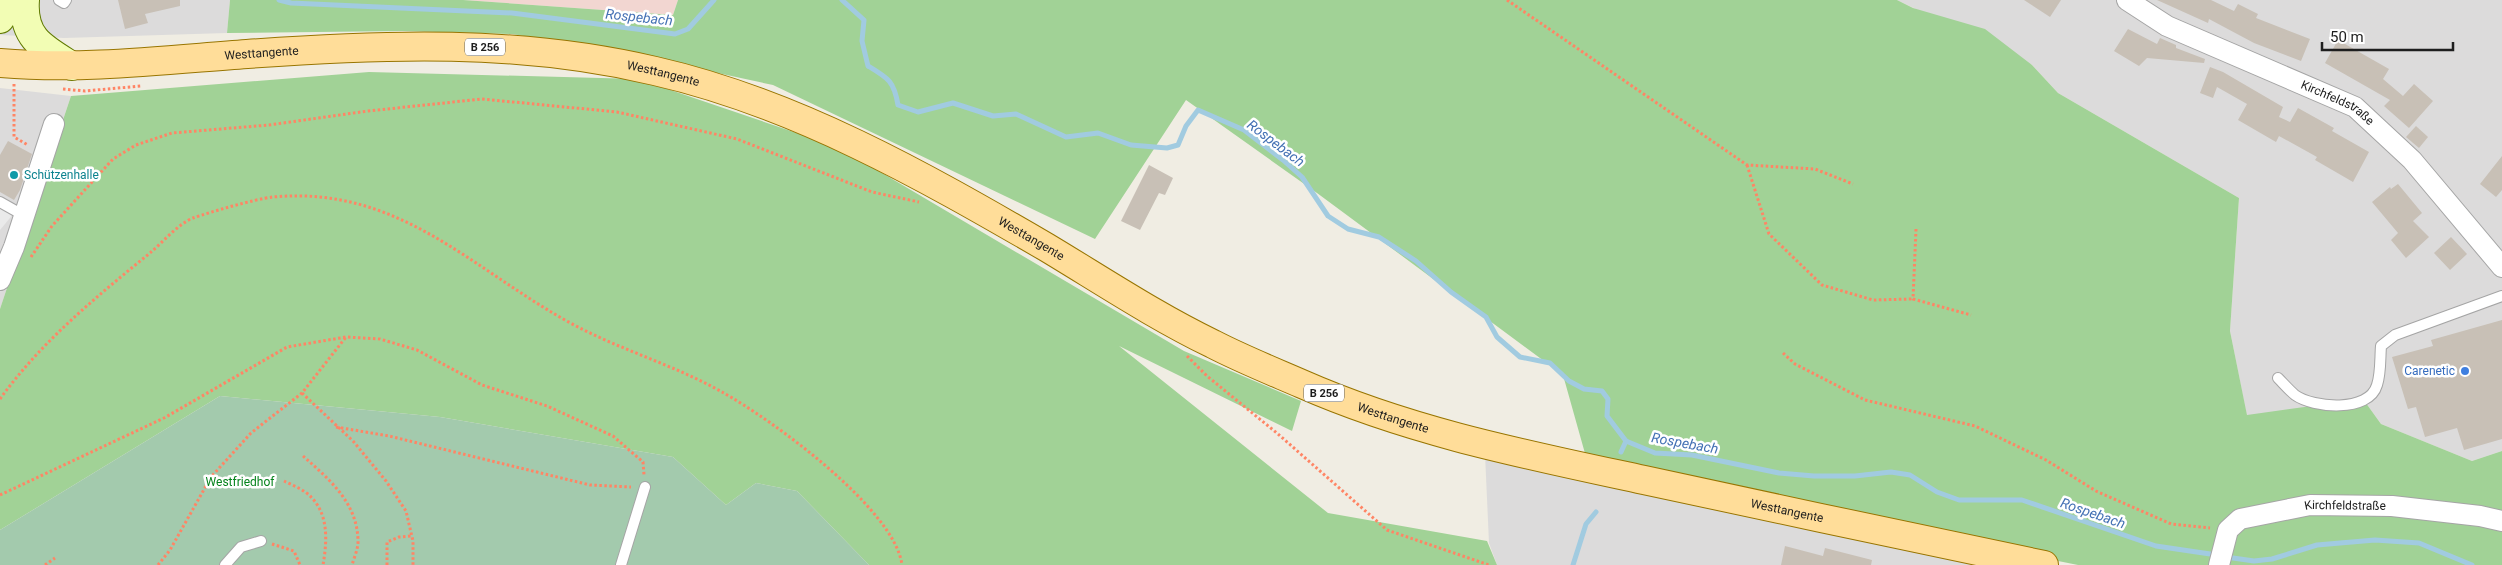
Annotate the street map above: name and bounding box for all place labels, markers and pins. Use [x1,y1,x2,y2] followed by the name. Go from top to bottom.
[24,168,99,182] place label: Schützenhalle
[8,169,20,181] marker: Schützenhalle
[2404,364,2455,378] place label: Carenetic
[2459,365,2471,377] marker: Carenetic

